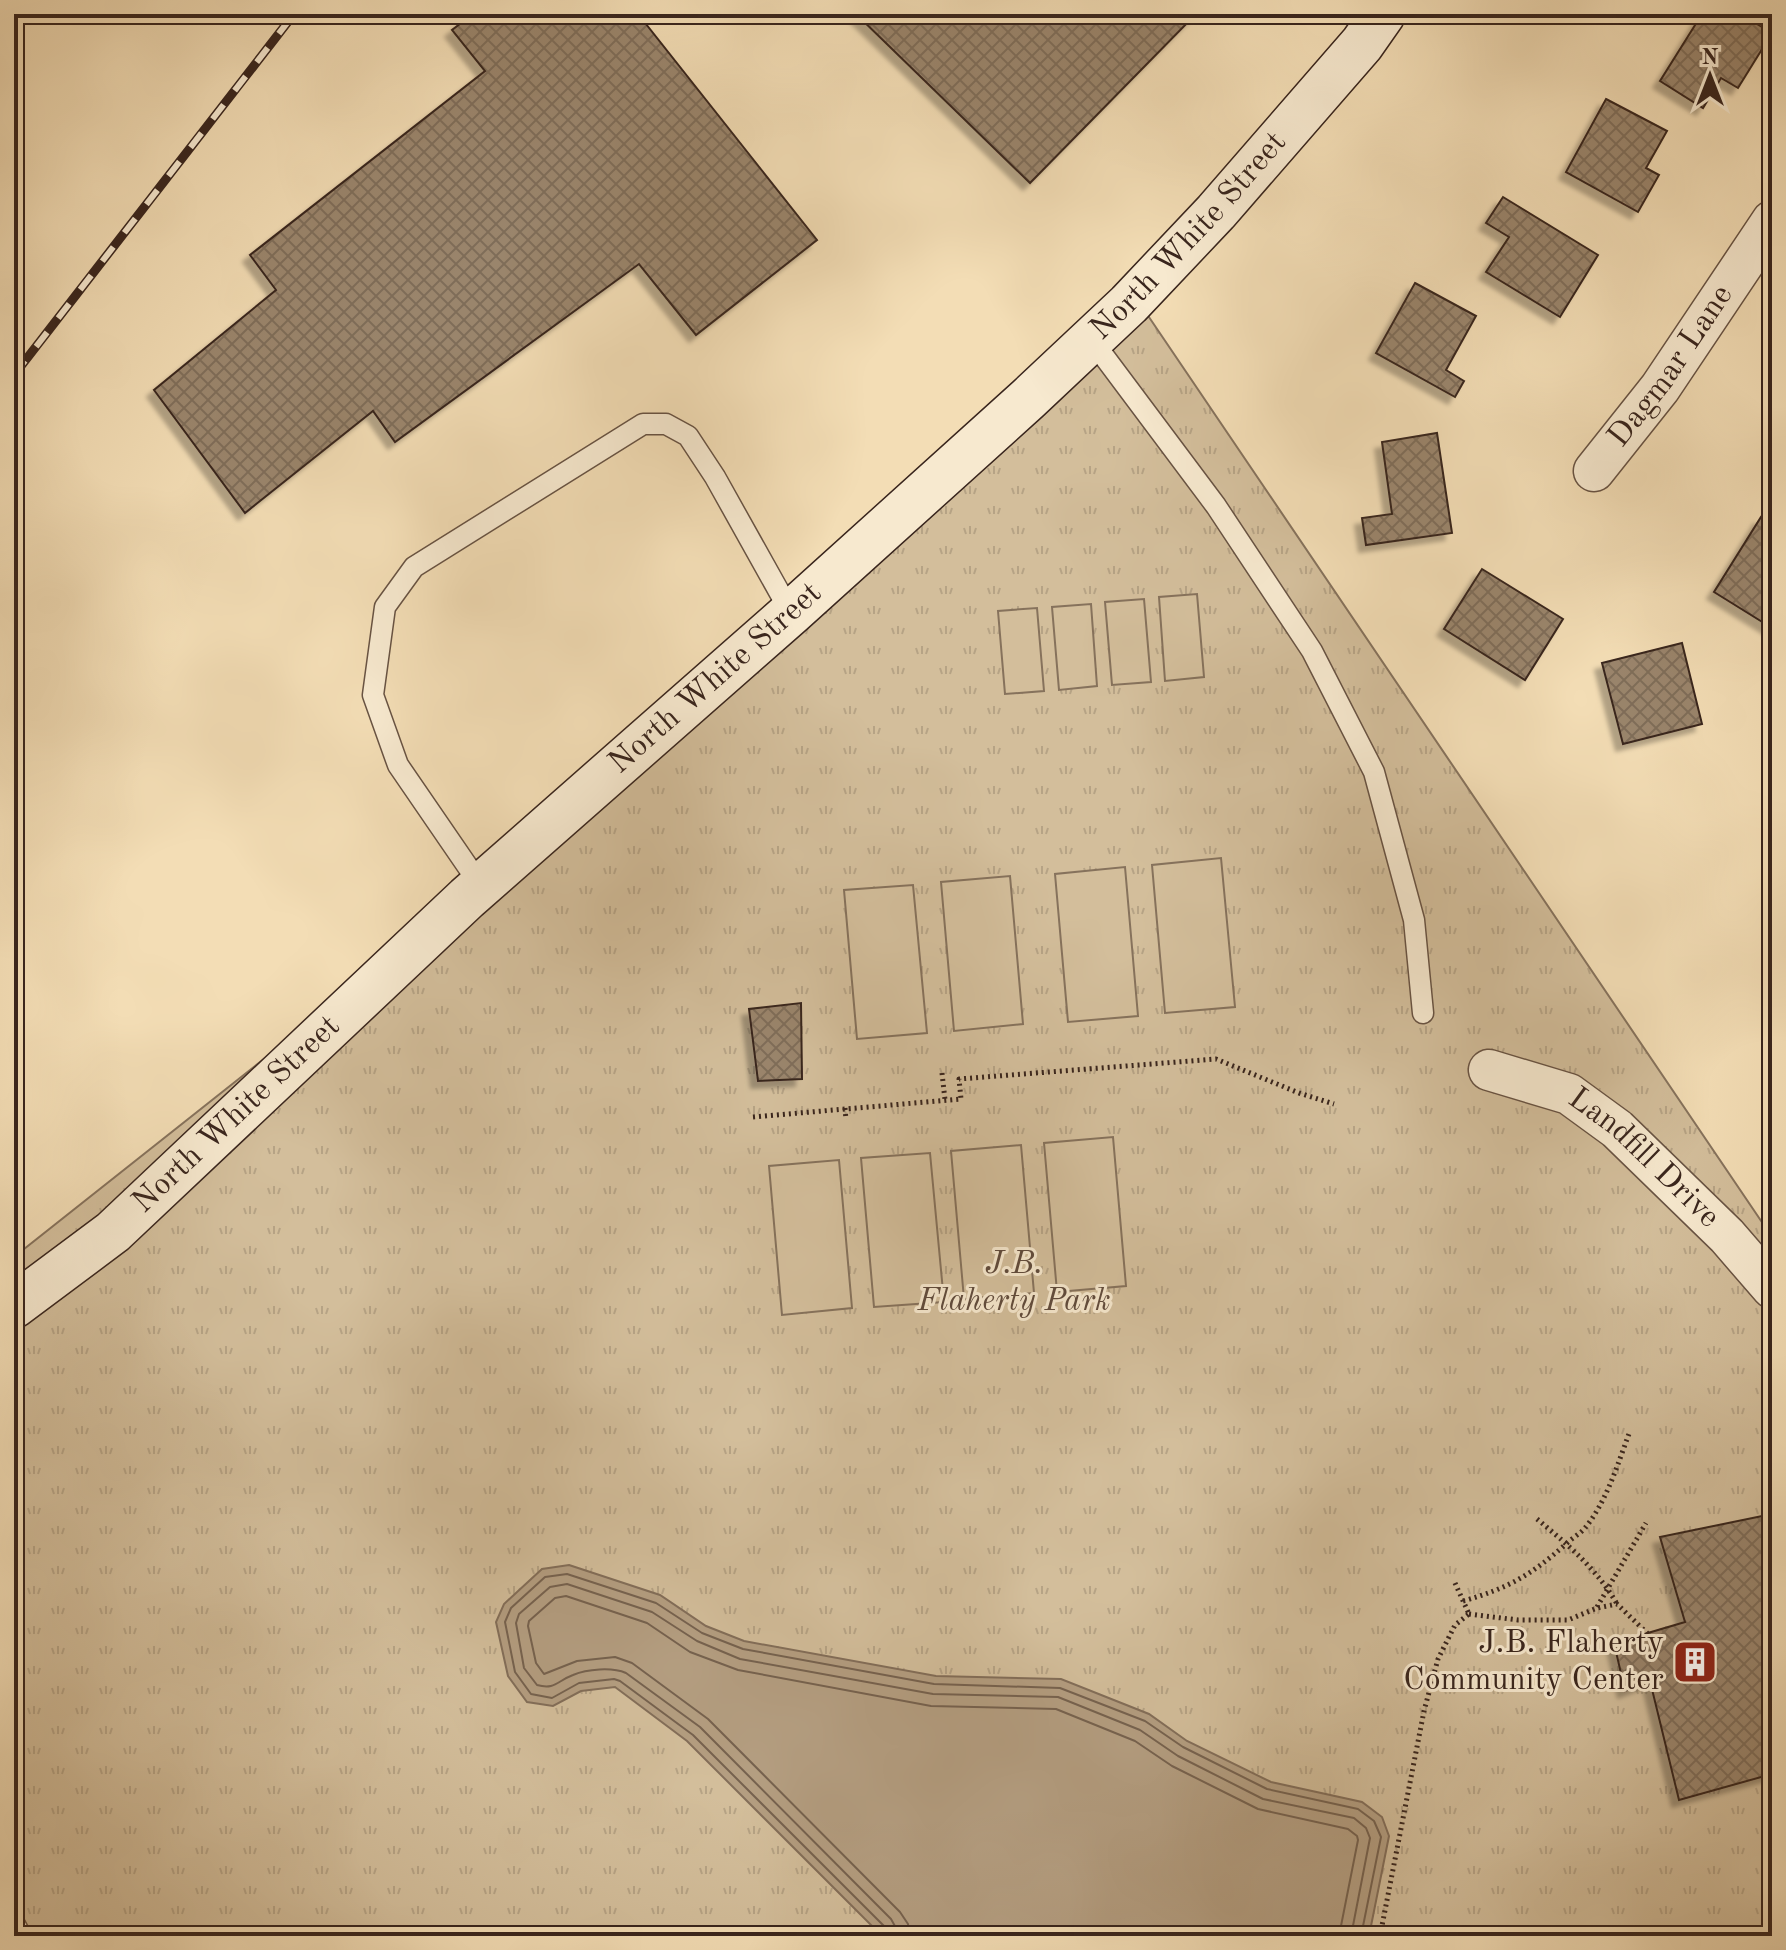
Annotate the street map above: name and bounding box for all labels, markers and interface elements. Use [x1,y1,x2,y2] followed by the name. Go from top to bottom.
[1670,36,1750,116] north arrow
[1702,47,1719,69] text: N
[1085,127,1293,347] street label: North White Street
[1603,280,1740,454] street label: Dagmar Lane
[604,577,828,781] street label: North White Street
[127,1010,347,1220] street label: North White Street
[1562,1083,1725,1234] street label: Landfill Drive
[916,1249,1111,1318] park label: J.B. Flaherty Park
[1403,1628,1664,1697] place label: J.B. Flaherty Community Center
[1671,1638,1719,1686] building icon: J.B. Flaherty Community Center

